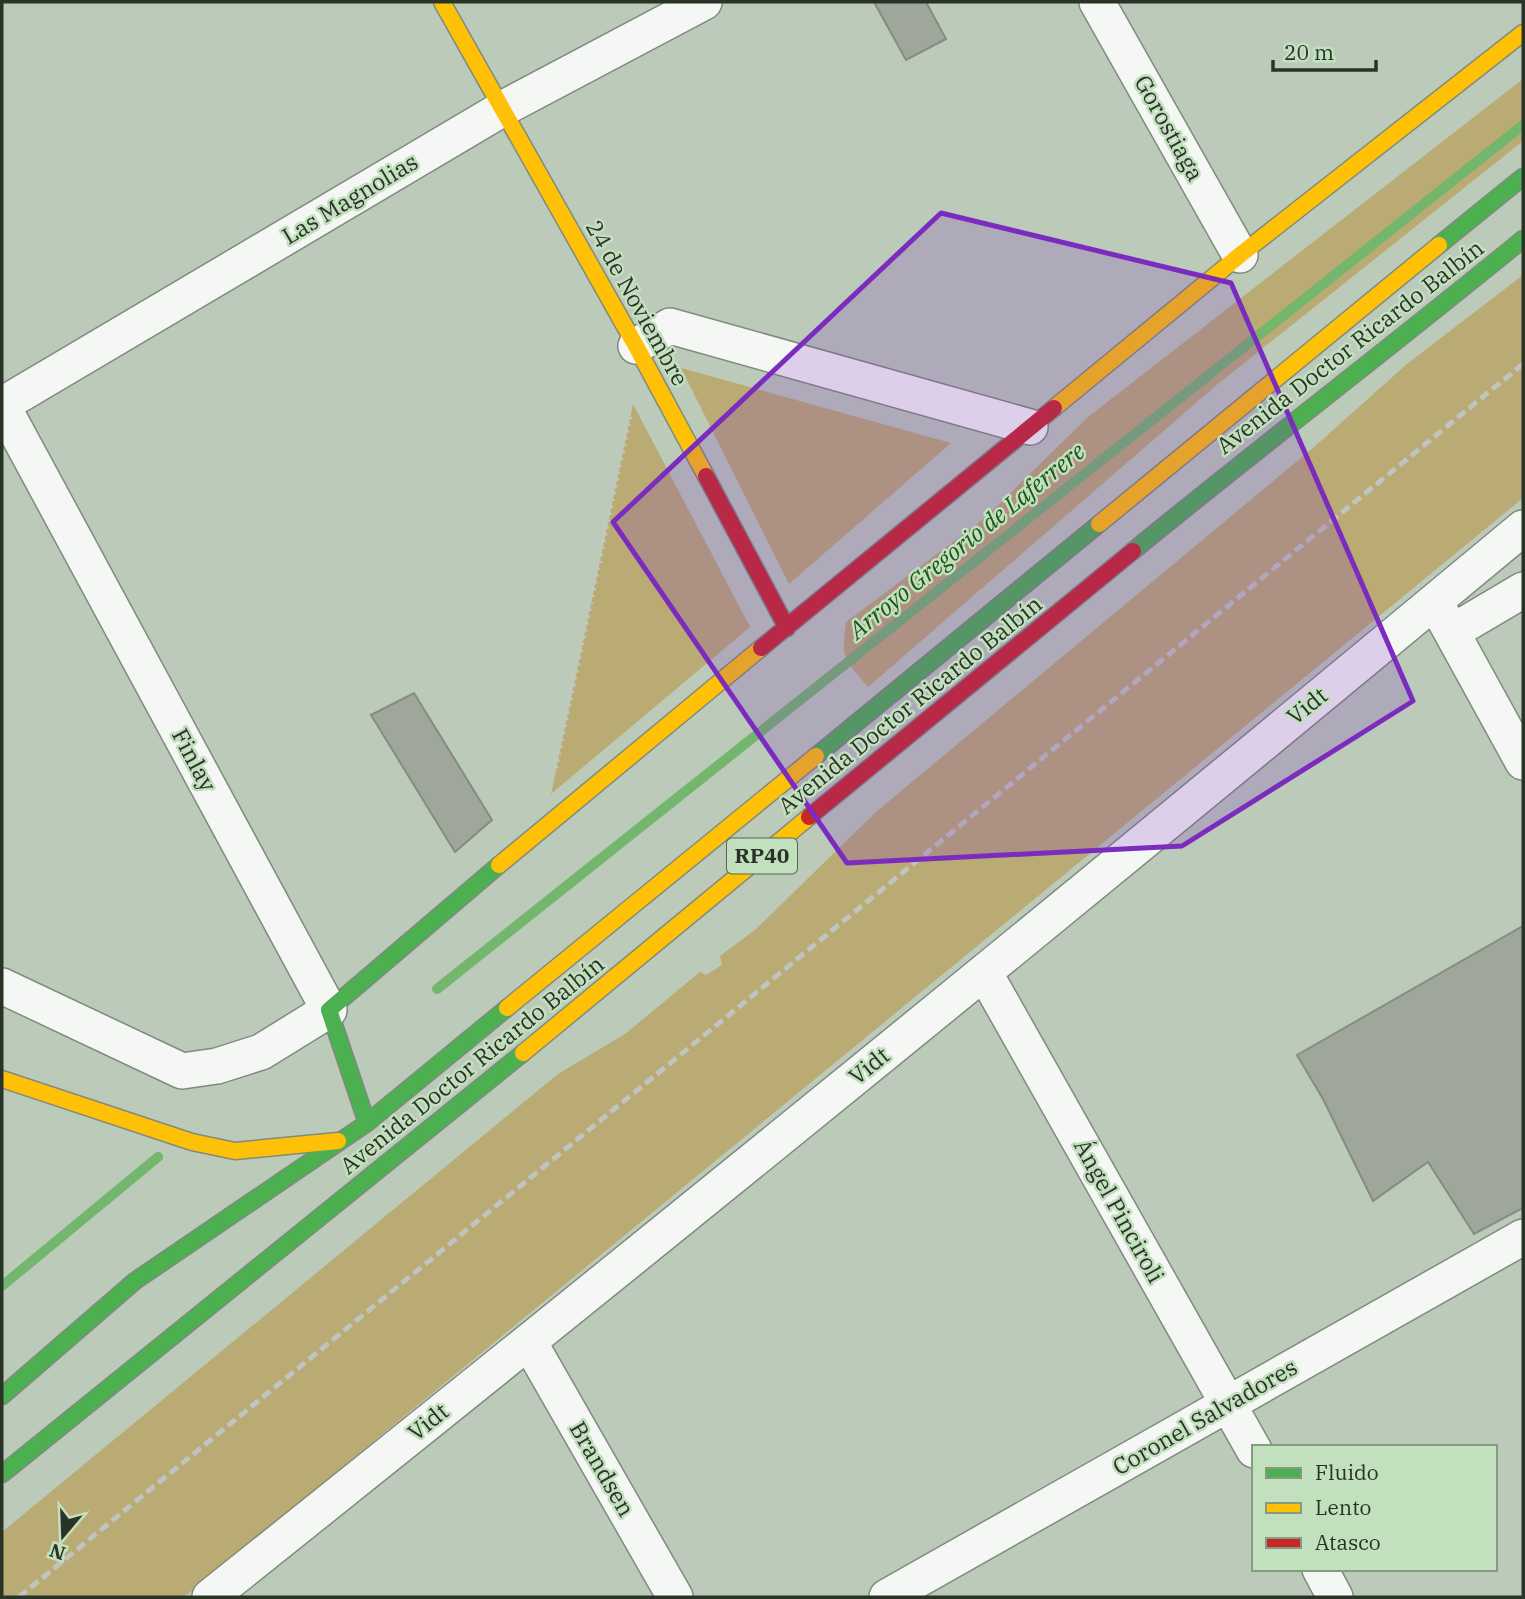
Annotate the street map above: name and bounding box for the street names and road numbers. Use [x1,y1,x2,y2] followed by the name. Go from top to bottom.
[1128,69,1211,186] street label: Gorostiaga
[276,146,423,251] street label: Las Magnolias
[580,214,696,391] street label: 24 de Noviembre
[1210,232,1489,460] street label: Avenida Doctor Ricardo Balbín
[771,588,1048,820] street label: Avenida Doctor Ricardo Balbín
[1280,680,1333,731] street label: Vidt
[166,723,224,797] street label: Finlay
[727,838,797,874] road number: RP40
[333,948,610,1180] street label: Avenida Doctor Ricardo Balbín
[842,1040,895,1091] street label: Vidt
[1068,1133,1172,1288] street label: Ángel Pinciroli
[1107,1351,1302,1481] street label: Coronel Salvadores
[401,1396,454,1447] street label: Vidt
[564,1415,642,1522] street label: Brandsen

